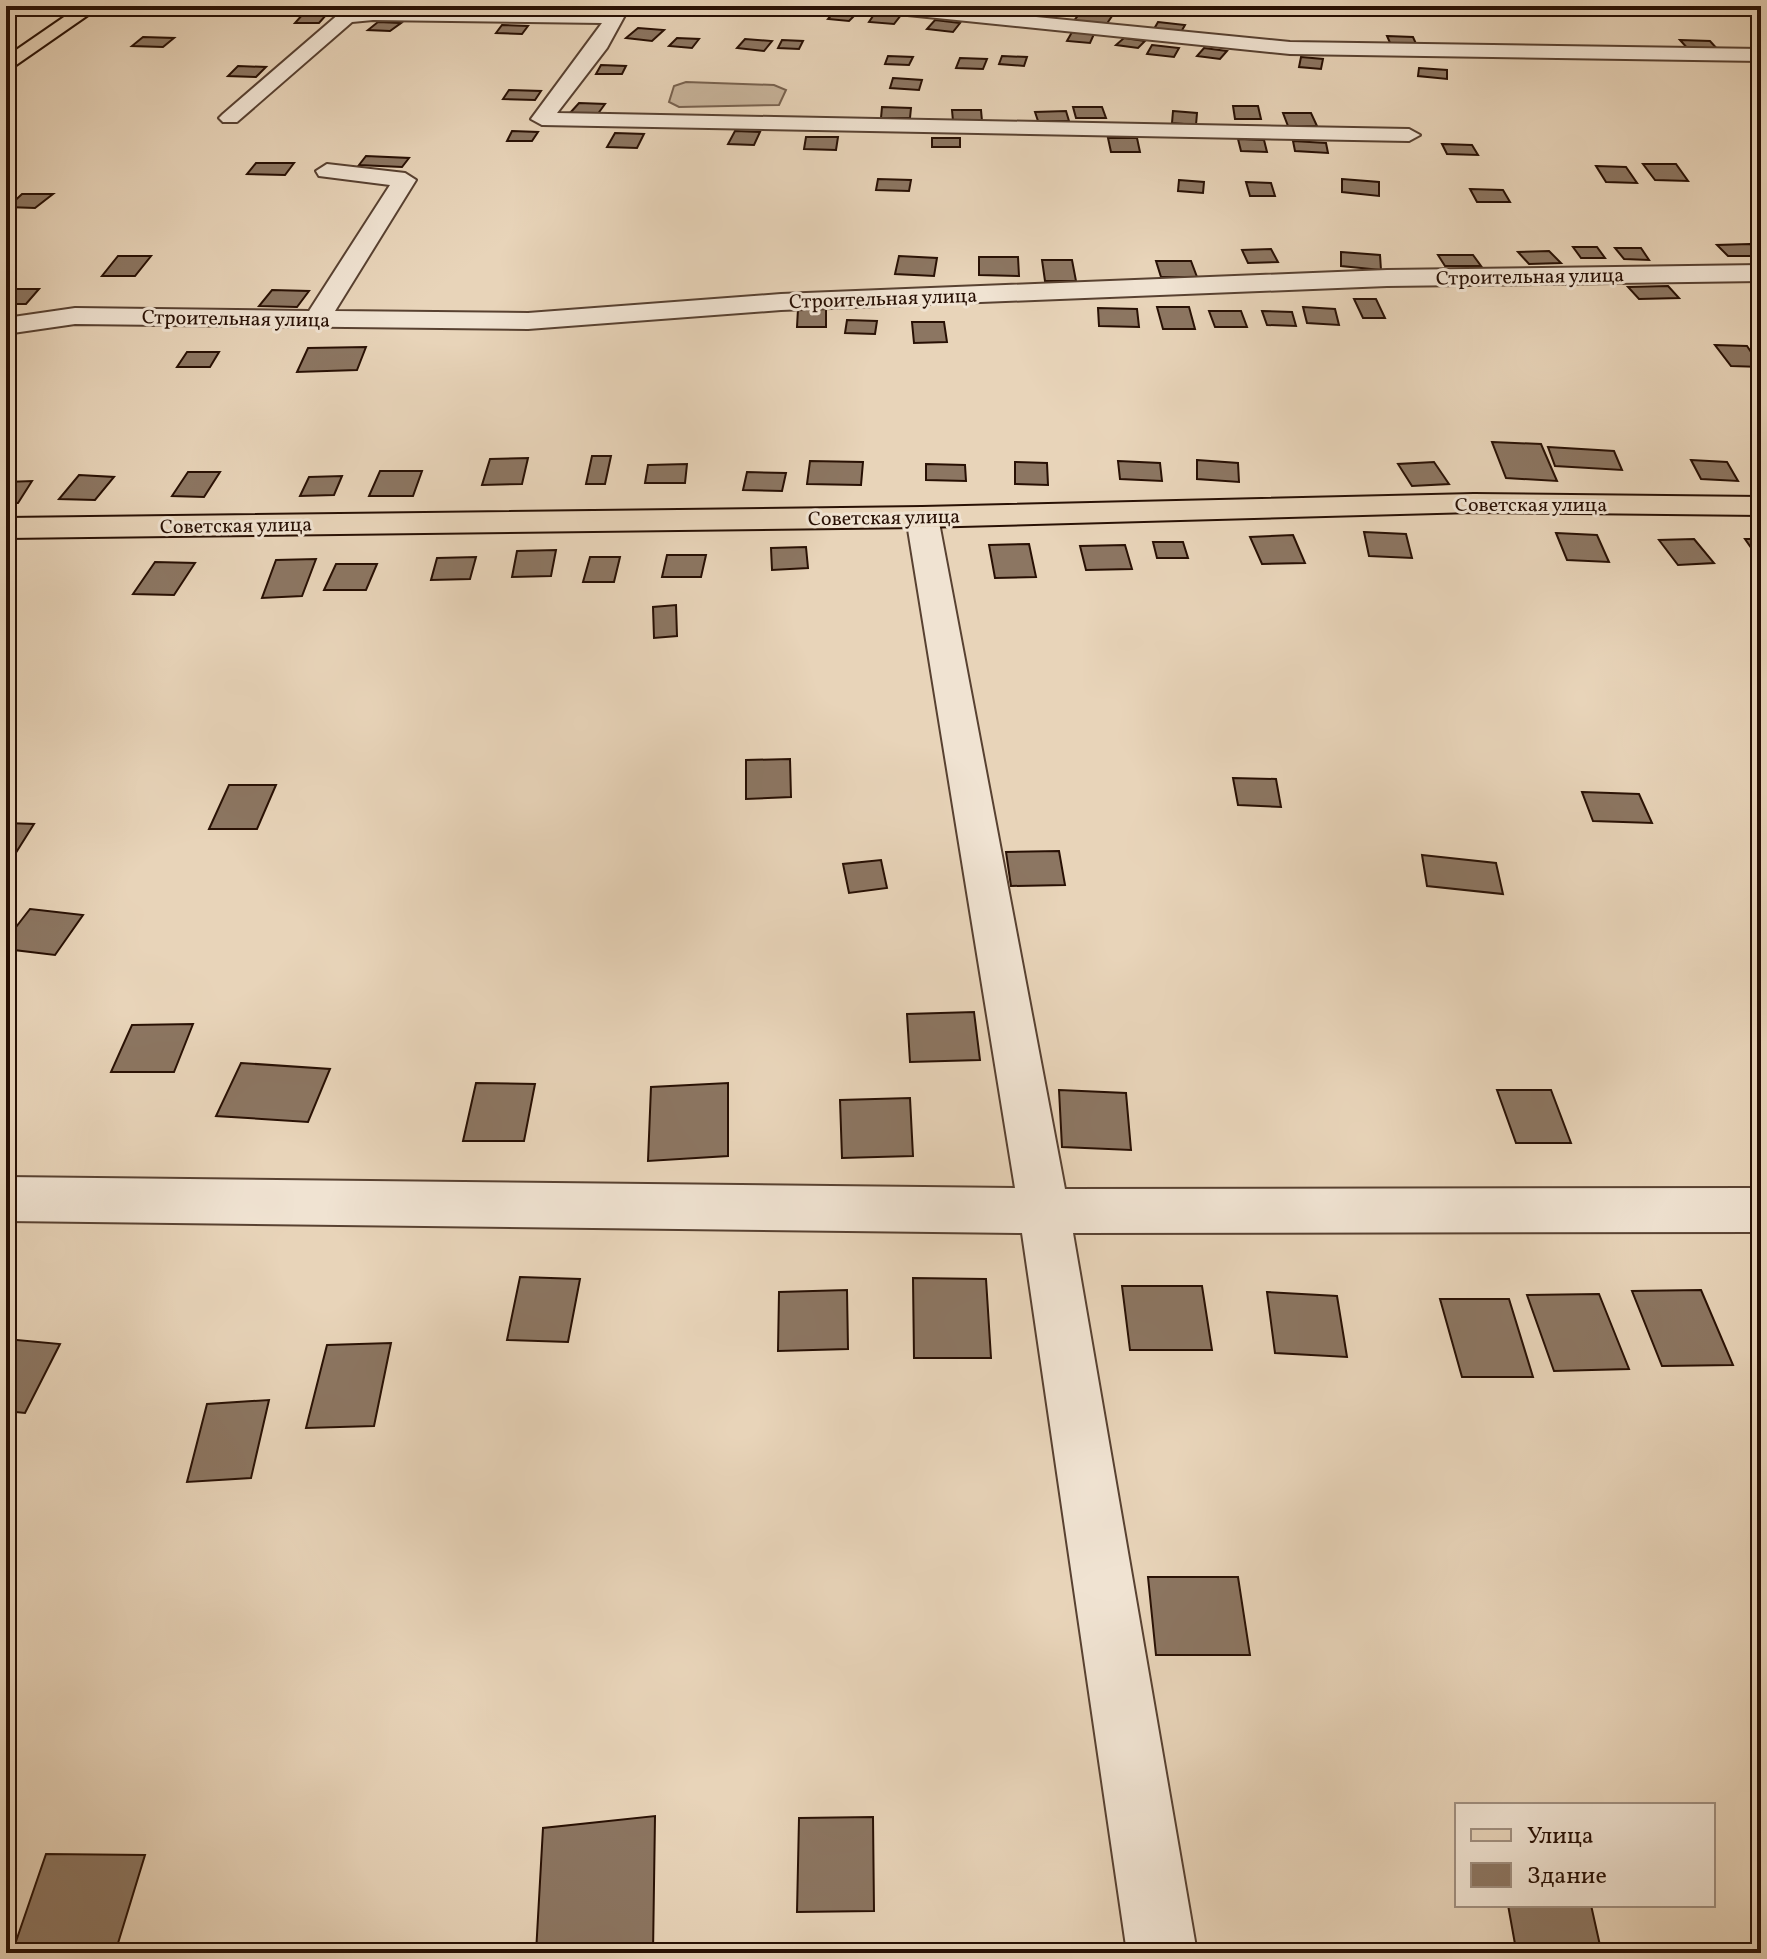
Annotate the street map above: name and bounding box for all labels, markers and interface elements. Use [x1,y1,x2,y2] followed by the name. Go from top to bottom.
[1436,262,1624,294] street label: Строительная улица
[788,283,978,317] street label: Строительная улица
[142,304,330,336] street label: Строительная улица
[1455,492,1607,520] street label: Советская улица
[808,504,960,534] street label: Советская улица
[160,512,312,542] street label: Советская улица
[1455,1803,1715,1907] legend
[1527,1820,1594,1854] text: Улица
[1527,1860,1607,1894] text: Здание

